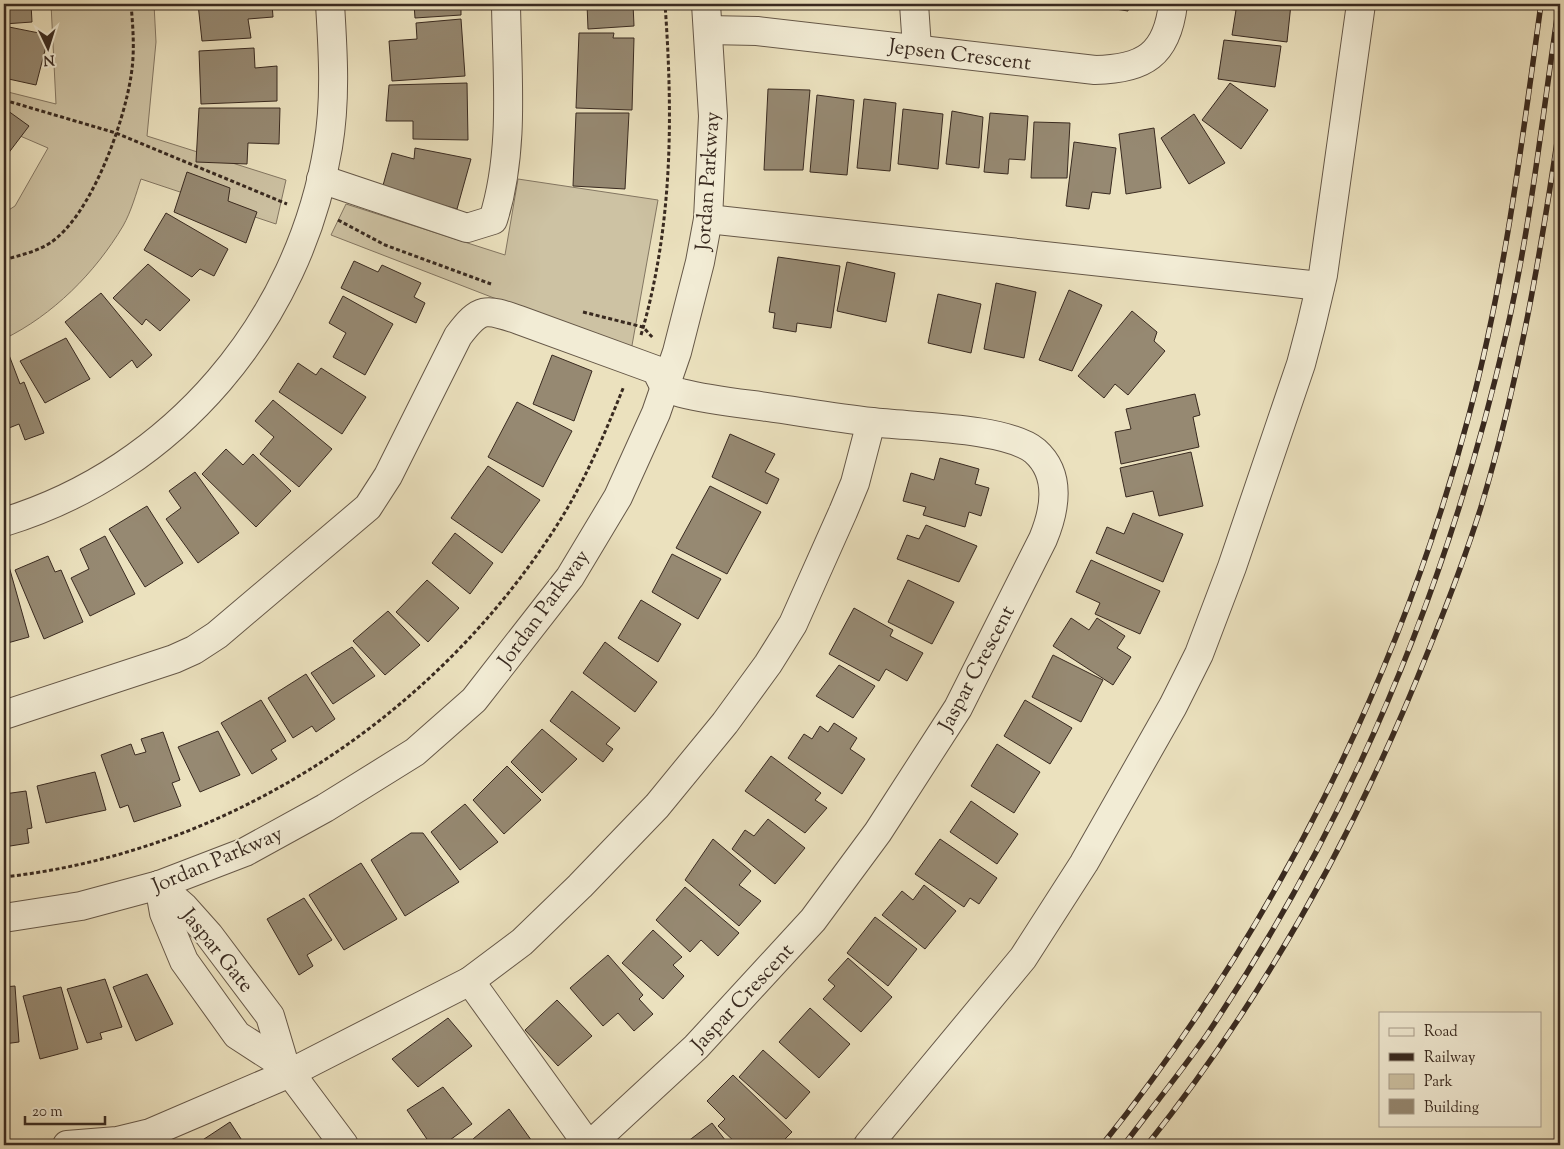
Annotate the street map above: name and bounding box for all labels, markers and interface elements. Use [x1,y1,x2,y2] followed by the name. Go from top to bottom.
[22,22,72,72] north arrow
[886,32,1033,80] street label: Jepsen Crescent
[42,49,55,69] text: N
[689,110,729,253] street label: Jordan Parkway
[491,544,598,675] street label: Jordan Parkway
[932,601,1024,738] street label: Jaspar Crescent
[147,820,288,902] street label: Jordan Parkway
[172,902,260,1000] street label: Jaspar Gate
[685,937,802,1060] street label: Jaspar Crescent
[1379,1012,1542,1126] legend
[1424,1022,1458,1043] text: Road
[1424,1048,1476,1069] text: Railway
[1424,1072,1453,1093] text: Park
[25,1094,105,1126] scale bar
[1424,1098,1479,1119] text: Building
[32,1102,63,1123] text: 20 m

